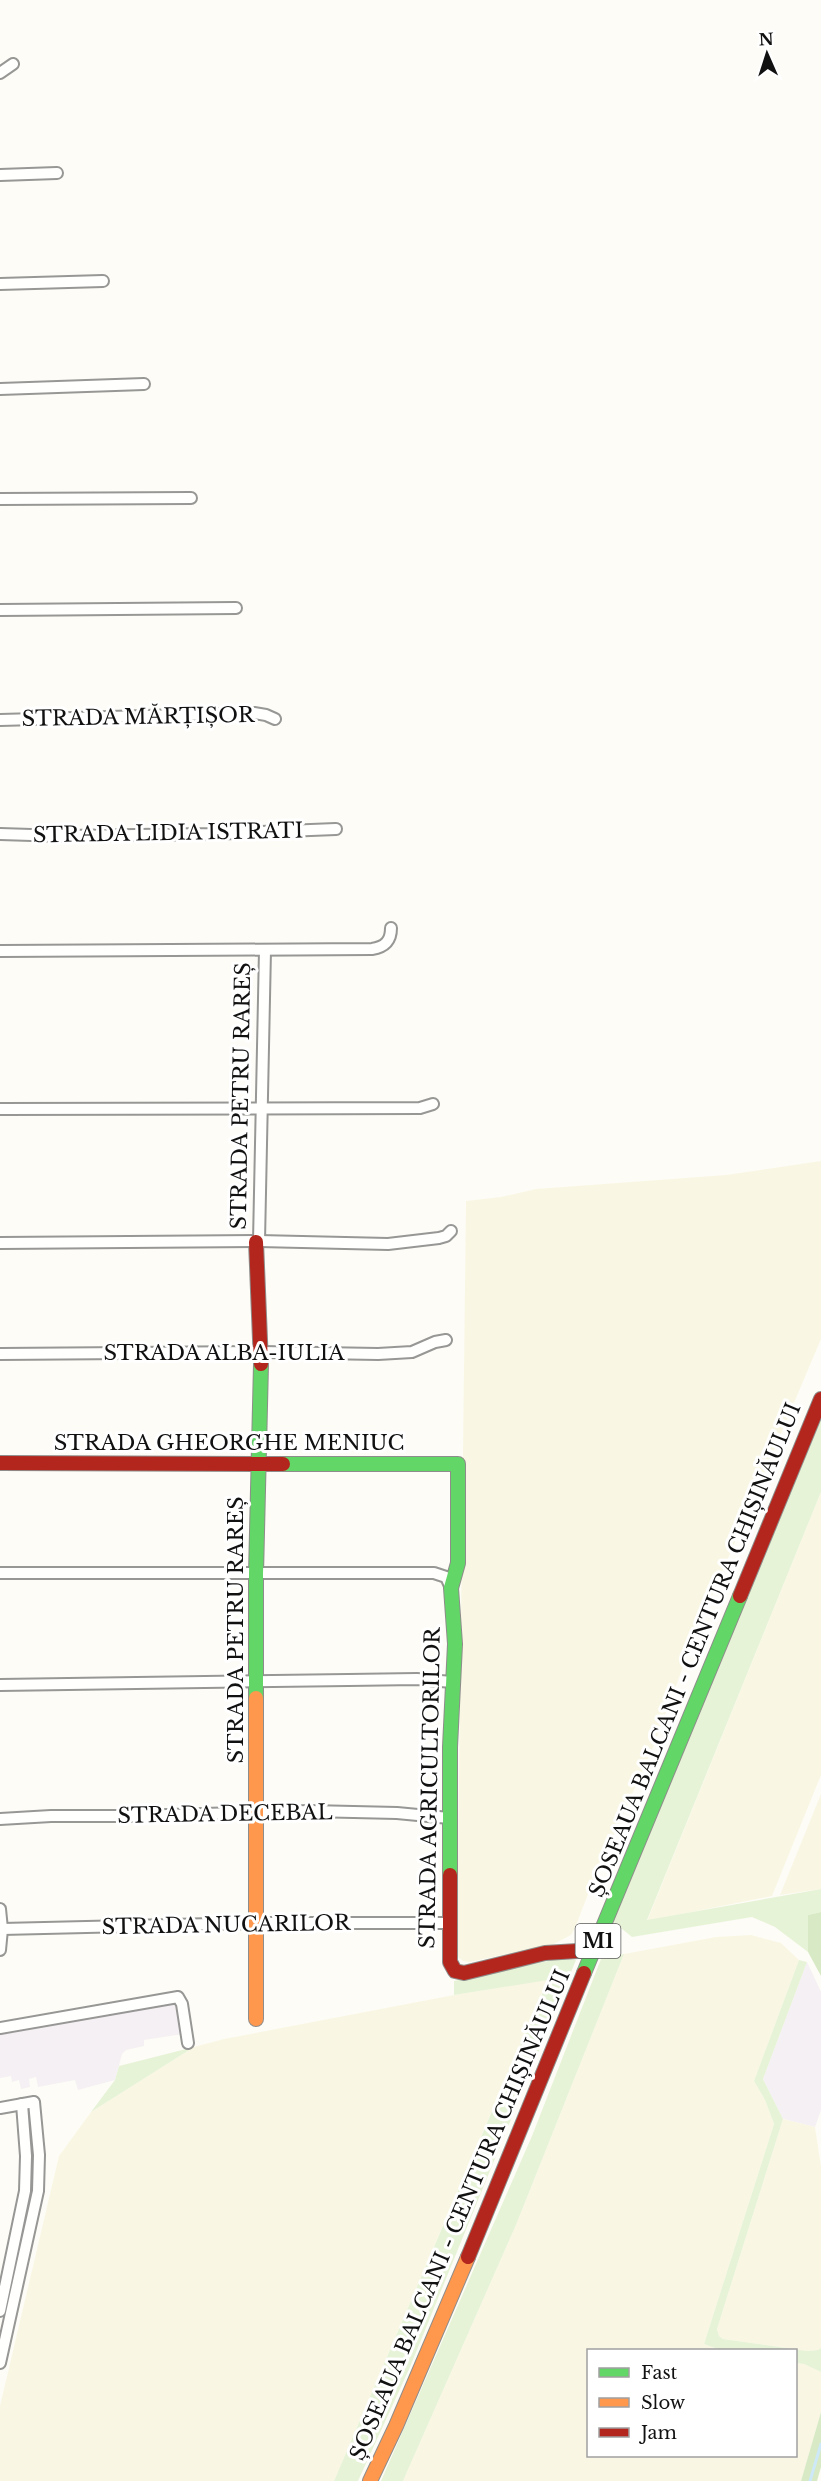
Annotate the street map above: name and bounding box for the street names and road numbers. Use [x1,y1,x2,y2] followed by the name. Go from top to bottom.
[21,702,256,732] street label: STRADA MĂRȚIȘOR
[33,818,303,848] street label: STRADA LIDIA ISTRATI
[226,962,256,1230] street label: STRADA PETRU RAREȘ
[103,1340,345,1366] street label: STRADA ALBA-IULIA
[583,1399,807,1901] street label: ȘOSEAUA BALCANI - CENTURA CHIȘINĂULUI
[54,1430,404,1456] street label: STRADA GHEORGHE MENIUC
[223,1496,249,1764] street label: STRADA PETRU RAREȘ
[414,1626,446,1949] street label: STRADA AGRICULTORILOR
[117,1799,333,1829] street label: STRADA DECEBAL
[101,1910,352,1940] street label: STRADA NUCARILOR
[576,1924,620,1958] road number: M1
[344,1966,576,2464] street label: ȘOSEAUA BALCANI - CENTURA CHIȘINĂULUI

